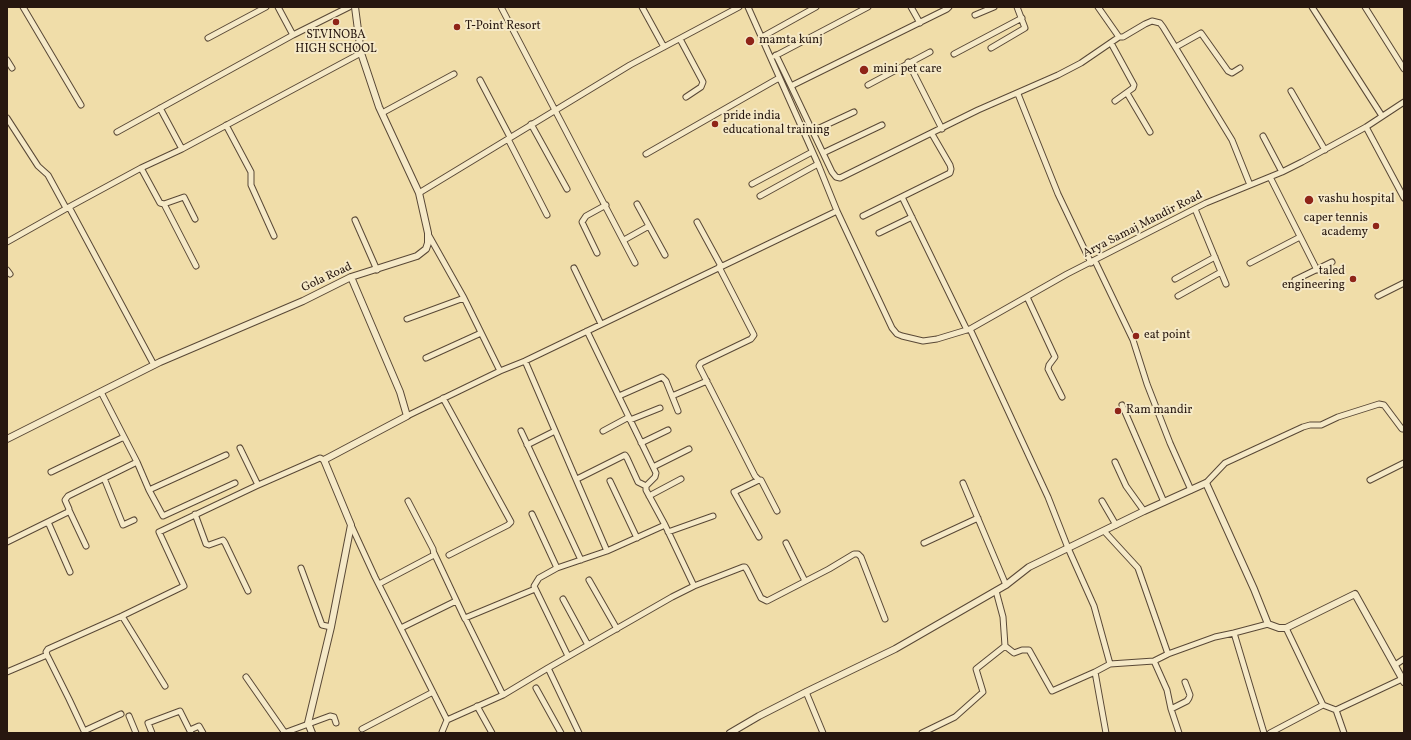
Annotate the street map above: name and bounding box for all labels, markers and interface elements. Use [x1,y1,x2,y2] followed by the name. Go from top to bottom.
[331,17,341,27] marker: ST.VINOBA HIGH SCHOOL
[465,20,541,34] place label: T-Point Resort
[452,22,462,32] marker: T-Point Resort
[295,29,377,57] place label: ST.VINOBA HIGH SCHOOL
[759,34,823,48] place label: mamta kunj
[744,35,756,47] marker: mamta kunj
[873,63,942,77] place label: mini pet care
[858,64,870,76] marker: mini pet care
[723,110,830,138] place label: pride india educational training
[710,119,720,129] marker: pride india educational training
[1081,188,1205,262] street label: Arya Samaj Mandir Road
[1318,193,1395,207] place label: vashu hospital
[1303,194,1315,206] marker: vashu hospital
[1304,212,1368,240] place label: caper tennis academy
[1371,221,1381,231] marker: caper tennis academy
[299,260,355,296] street label: Gola Road
[1282,265,1345,293] place label: taled engineering
[1348,274,1358,284] marker: taled engineering
[1144,329,1190,343] place label: eat point
[1131,331,1141,341] marker: eat point
[1126,404,1192,418] place label: Ram mandir
[1113,406,1123,416] marker: Ram mandir

